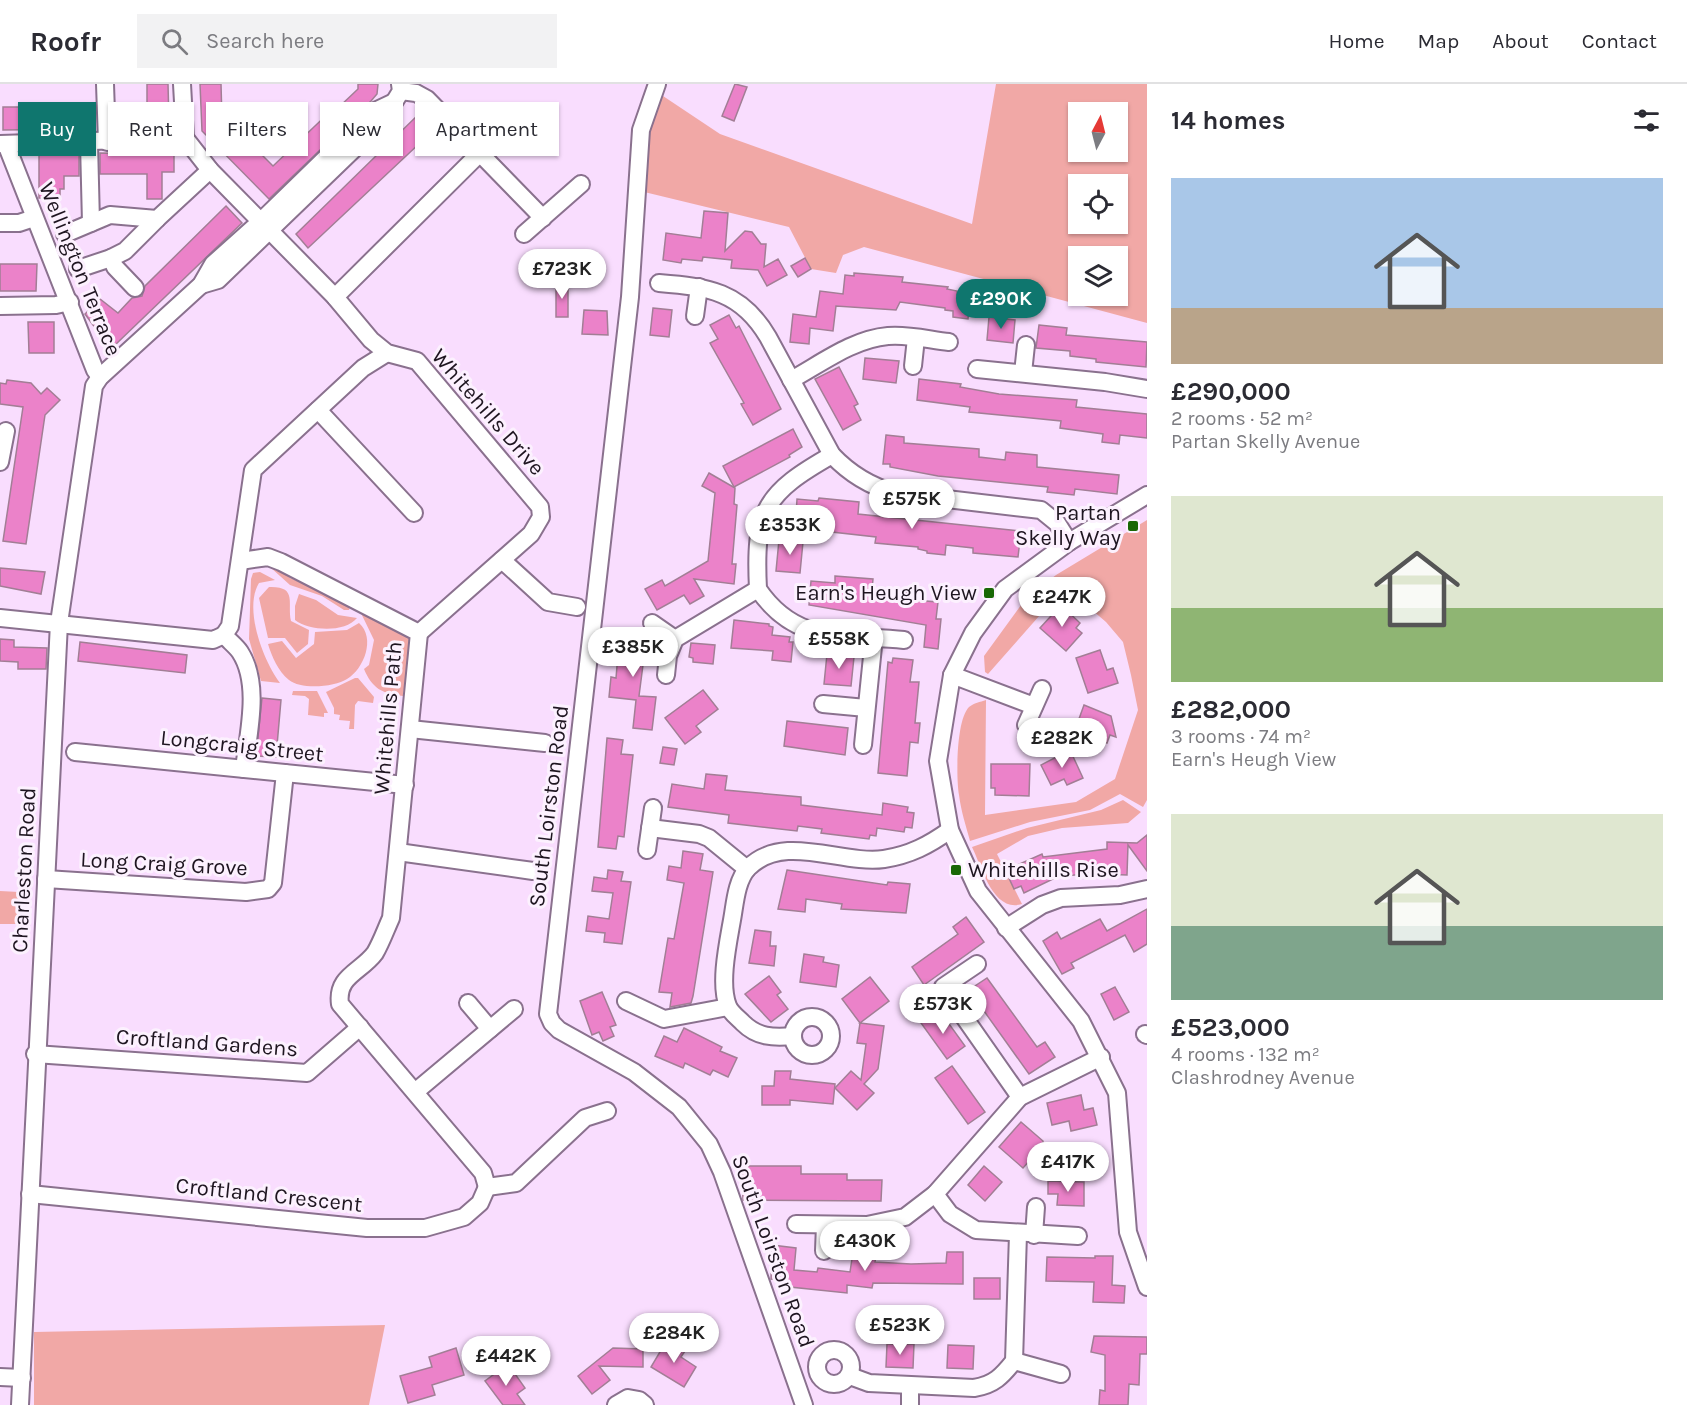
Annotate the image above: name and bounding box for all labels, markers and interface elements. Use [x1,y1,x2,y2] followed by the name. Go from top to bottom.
[137,14,557,68] search box
[30,25,101,58] text: Roofr
[158,25,191,58] icon: search
[206,28,324,54] text: Search here
[1329,29,1385,53] text: Home
[1418,29,1459,53] text: Map
[1492,29,1549,53] text: About
[1582,29,1657,53] text: Contact
[18,102,96,156] chip: Buy
[108,102,194,156] chip: Rent
[206,102,308,156] chip: Filters
[320,102,403,156] chip: New
[415,102,559,156] chip: Apartment
[1068,102,1128,162] north arrow
[1068,102,1128,306] map controls
[1630,104,1663,137] icon: filters
[1171,105,1285,136] text: 14 homes
[1068,174,1128,234] button: locate
[33,178,127,360] street label: Wellington Terrace
[1363,217,1471,325] icon: home
[1068,246,1128,306] button: layers
[520,249,604,300] pin: £723K
[532,257,592,280] text: £723K
[959,279,1043,330] pin: £290K
[970,287,1032,310] text: £290K
[426,343,550,481] street label: Whitehills Drive
[1171,376,1291,407] text: £290,000
[1171,407,1313,430] text: 2 rooms · 52 m²
[1171,430,1360,453] text: Partan Skelly Avenue
[870,479,954,530] pin: £575K
[883,487,941,510] text: £575K
[1015,500,1121,551] place label: Partan Skelly Way
[748,505,832,556] pin: £353K
[759,513,821,536] text: £353K
[1126,519,1140,533] marker: Partan Skelly Way
[1363,535,1471,643] icon: home
[1020,577,1104,628] pin: £247K
[795,580,977,606] place label: Earn's Heugh View
[1032,585,1092,608] text: £247K
[982,586,996,600] marker: Earn's Heugh View
[797,619,881,670] pin: £558K
[591,627,675,678] pin: £385K
[808,627,870,650] text: £558K
[602,635,664,658] text: £385K
[368,640,408,796] street label: Whitehills Path
[1171,694,1291,725] text: £282,000
[524,704,574,908] street label: South Loirston Road
[1020,718,1104,769] pin: £282K
[159,724,325,768] street label: Longcraig Street
[1171,725,1311,748] text: 3 rooms · 74 m²
[1031,726,1093,749] text: £282K
[1171,748,1336,771] text: Earn's Heugh View
[7,787,41,953] street label: Charleston Road
[80,847,248,881] street label: Long Craig Grove
[1363,853,1471,961] icon: home
[968,857,1119,883] place label: Whitehills Rise
[949,863,963,877] marker: Whitehills Rise
[901,984,985,1035] pin: £573K
[913,992,973,1015] text: £573K
[1171,1012,1290,1043] text: £523,000
[115,1024,299,1062] street label: Croftland Gardens
[1171,1043,1320,1066] text: 4 rooms · 132 m²
[1171,1066,1355,1089] text: Clashrodney Avenue
[1026,1142,1110,1193] pin: £417K
[1041,1150,1095,1173] text: £417K
[726,1151,820,1351] street label: South Loirston Road
[174,1172,364,1218] street label: Croftland Crescent
[823,1221,907,1272] pin: £430K
[834,1229,896,1252] text: £430K
[858,1305,942,1356] pin: £523K
[632,1313,716,1364] pin: £284K
[869,1313,931,1336] text: £523K
[643,1321,705,1344] text: £284K
[464,1336,548,1387] pin: £442K
[475,1344,537,1367] text: £442K

